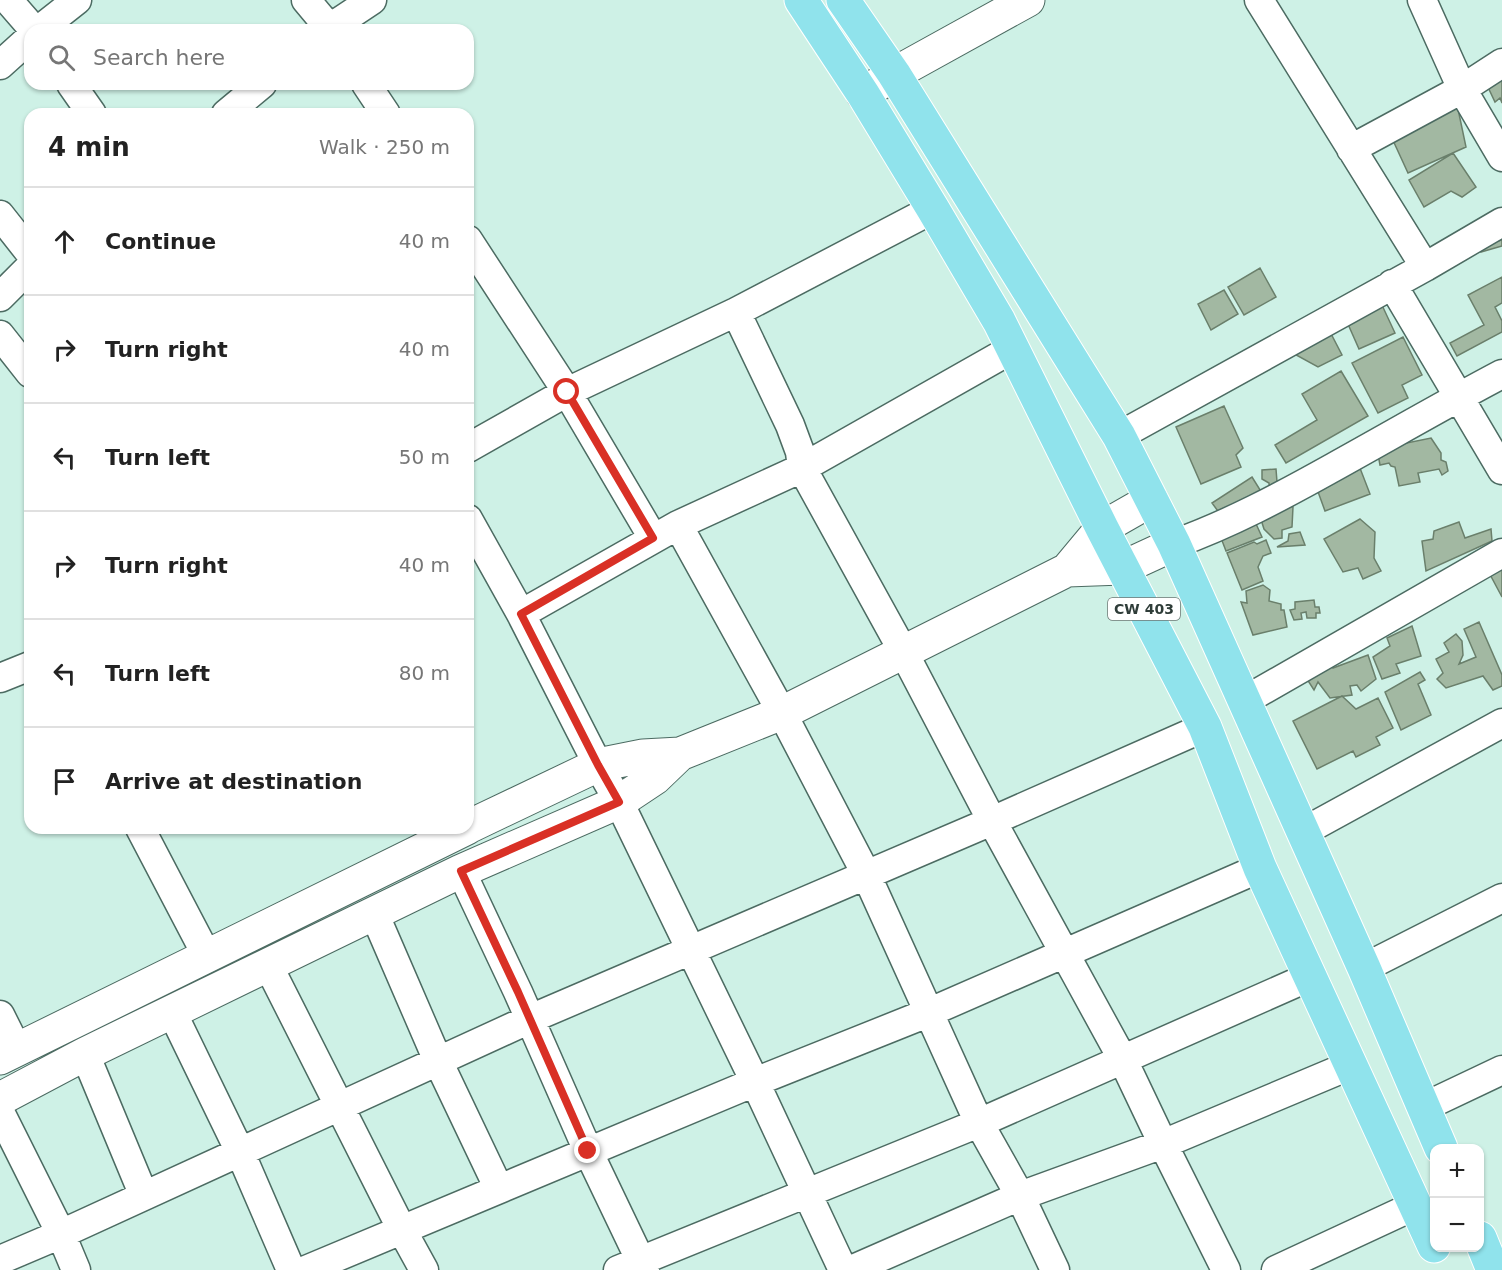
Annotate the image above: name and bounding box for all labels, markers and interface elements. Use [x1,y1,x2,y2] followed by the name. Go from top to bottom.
[24,24,474,90] search box
[45,41,78,74] icon: search
[93,45,225,70] text: Search here
[48,132,130,162] text: 4 min
[319,135,450,159] text: Walk · 250 m
[48,225,81,258] icon: ahead
[105,229,216,254] text: Continue
[399,229,450,253] text: 40 m
[48,333,81,366] icon: right
[105,337,228,362] text: Turn right
[399,337,450,361] text: 40 m
[553,378,579,404] route start
[48,441,81,474] icon: left
[105,445,210,470] text: Turn left
[399,445,450,469] text: 50 m
[48,549,81,582] icon: right
[105,553,228,578] text: Turn right
[399,553,450,577] text: 40 m
[1108,598,1180,620] road number: CW 403
[48,657,81,690] icon: left
[105,661,210,686] text: Turn left
[399,661,450,685] text: 80 m
[48,765,81,798] icon: arrive
[105,769,362,794] text: Arrive at destination
[574,1137,600,1163] route end
[1430,1144,1484,1252] map controls
[1430,1144,1484,1198] button: +
[1430,1198,1484,1252] button: −

